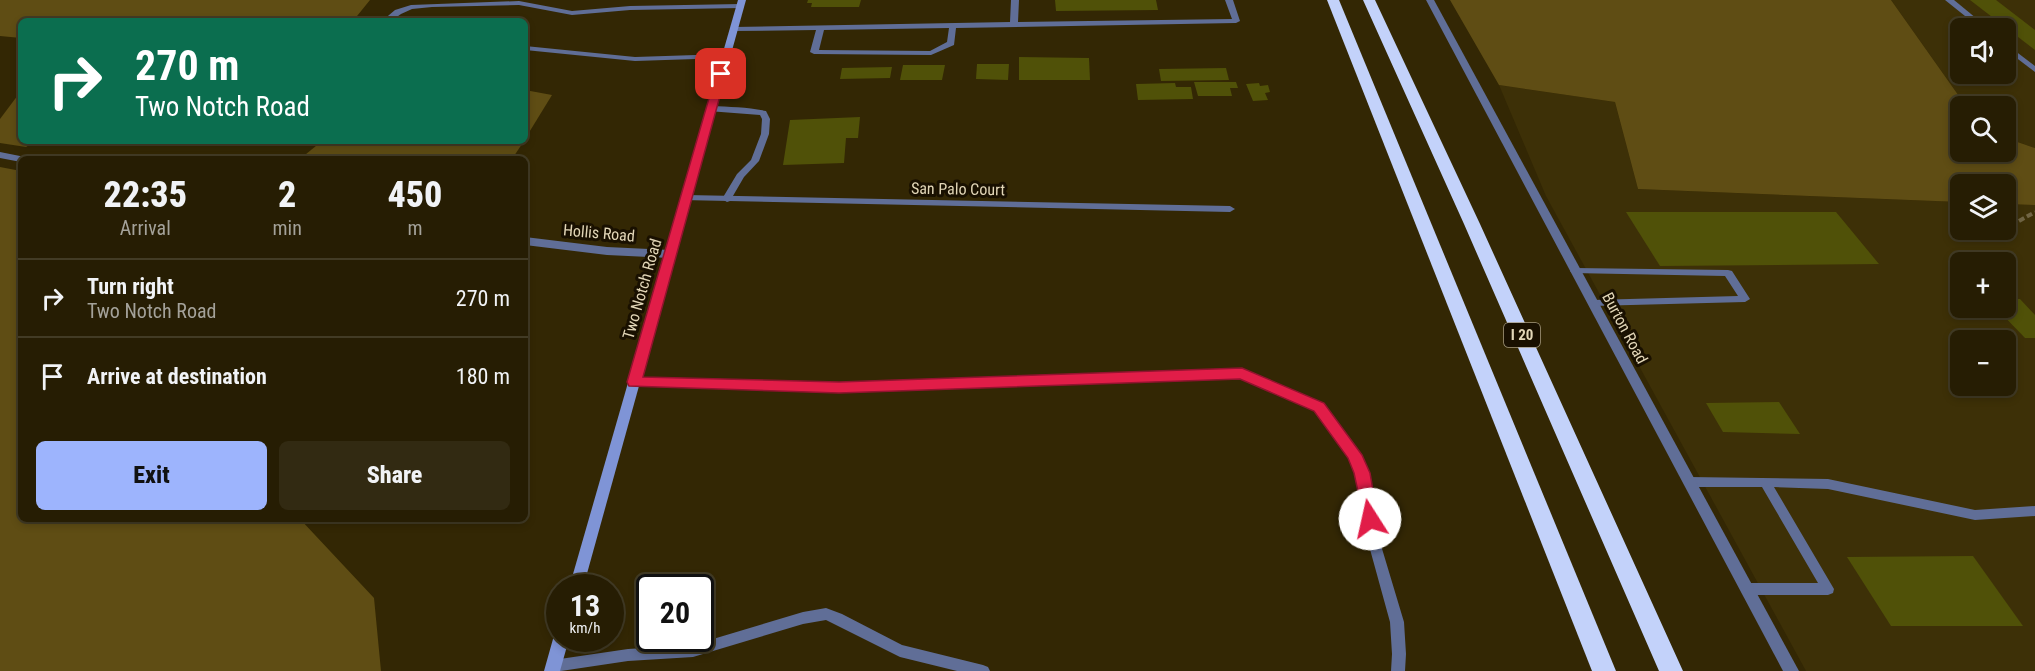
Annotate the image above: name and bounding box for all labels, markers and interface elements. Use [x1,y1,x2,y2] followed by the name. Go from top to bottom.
[1950,18,2016,396] map controls
[1950,18,2016,84] button: sound
[135,41,240,90] text: 270 m
[36,42,114,120] icon: right
[695,48,746,99] pin
[704,57,737,90] icon: arrive
[135,91,310,123] text: Two Notch Road
[1950,96,2016,162] button: search
[104,174,187,216] text: 22:35
[278,174,296,216] text: 2
[387,174,442,216] text: 450
[1950,174,2016,240] button: layers
[911,179,1005,199] street label: San Palo Court
[120,216,171,240] text: Arrival
[273,216,302,240] text: min
[407,216,422,240] text: m
[562,220,636,246] street label: Hollis Road
[619,237,665,341] street label: Two Notch Road
[1950,252,2016,318] button: +
[87,274,174,299] text: Turn right
[36,282,69,315] icon: right
[456,286,510,311] text: 270 m
[1598,289,1652,367] street label: Burton Road
[87,299,216,323] text: Two Notch Road
[1504,323,1540,347] road number: I 20
[1950,330,2016,396] button: −
[36,360,69,393] icon: arrive
[87,364,267,389] text: Arrive at destination
[456,364,510,389] text: 180 m
[36,441,267,510] button: Exit
[279,441,510,510] button: Share
[1338,487,1402,551] position arrow
[636,574,714,652] speed limit sign: 20
[570,588,600,623] text: 13
[570,619,600,637] text: km/h

